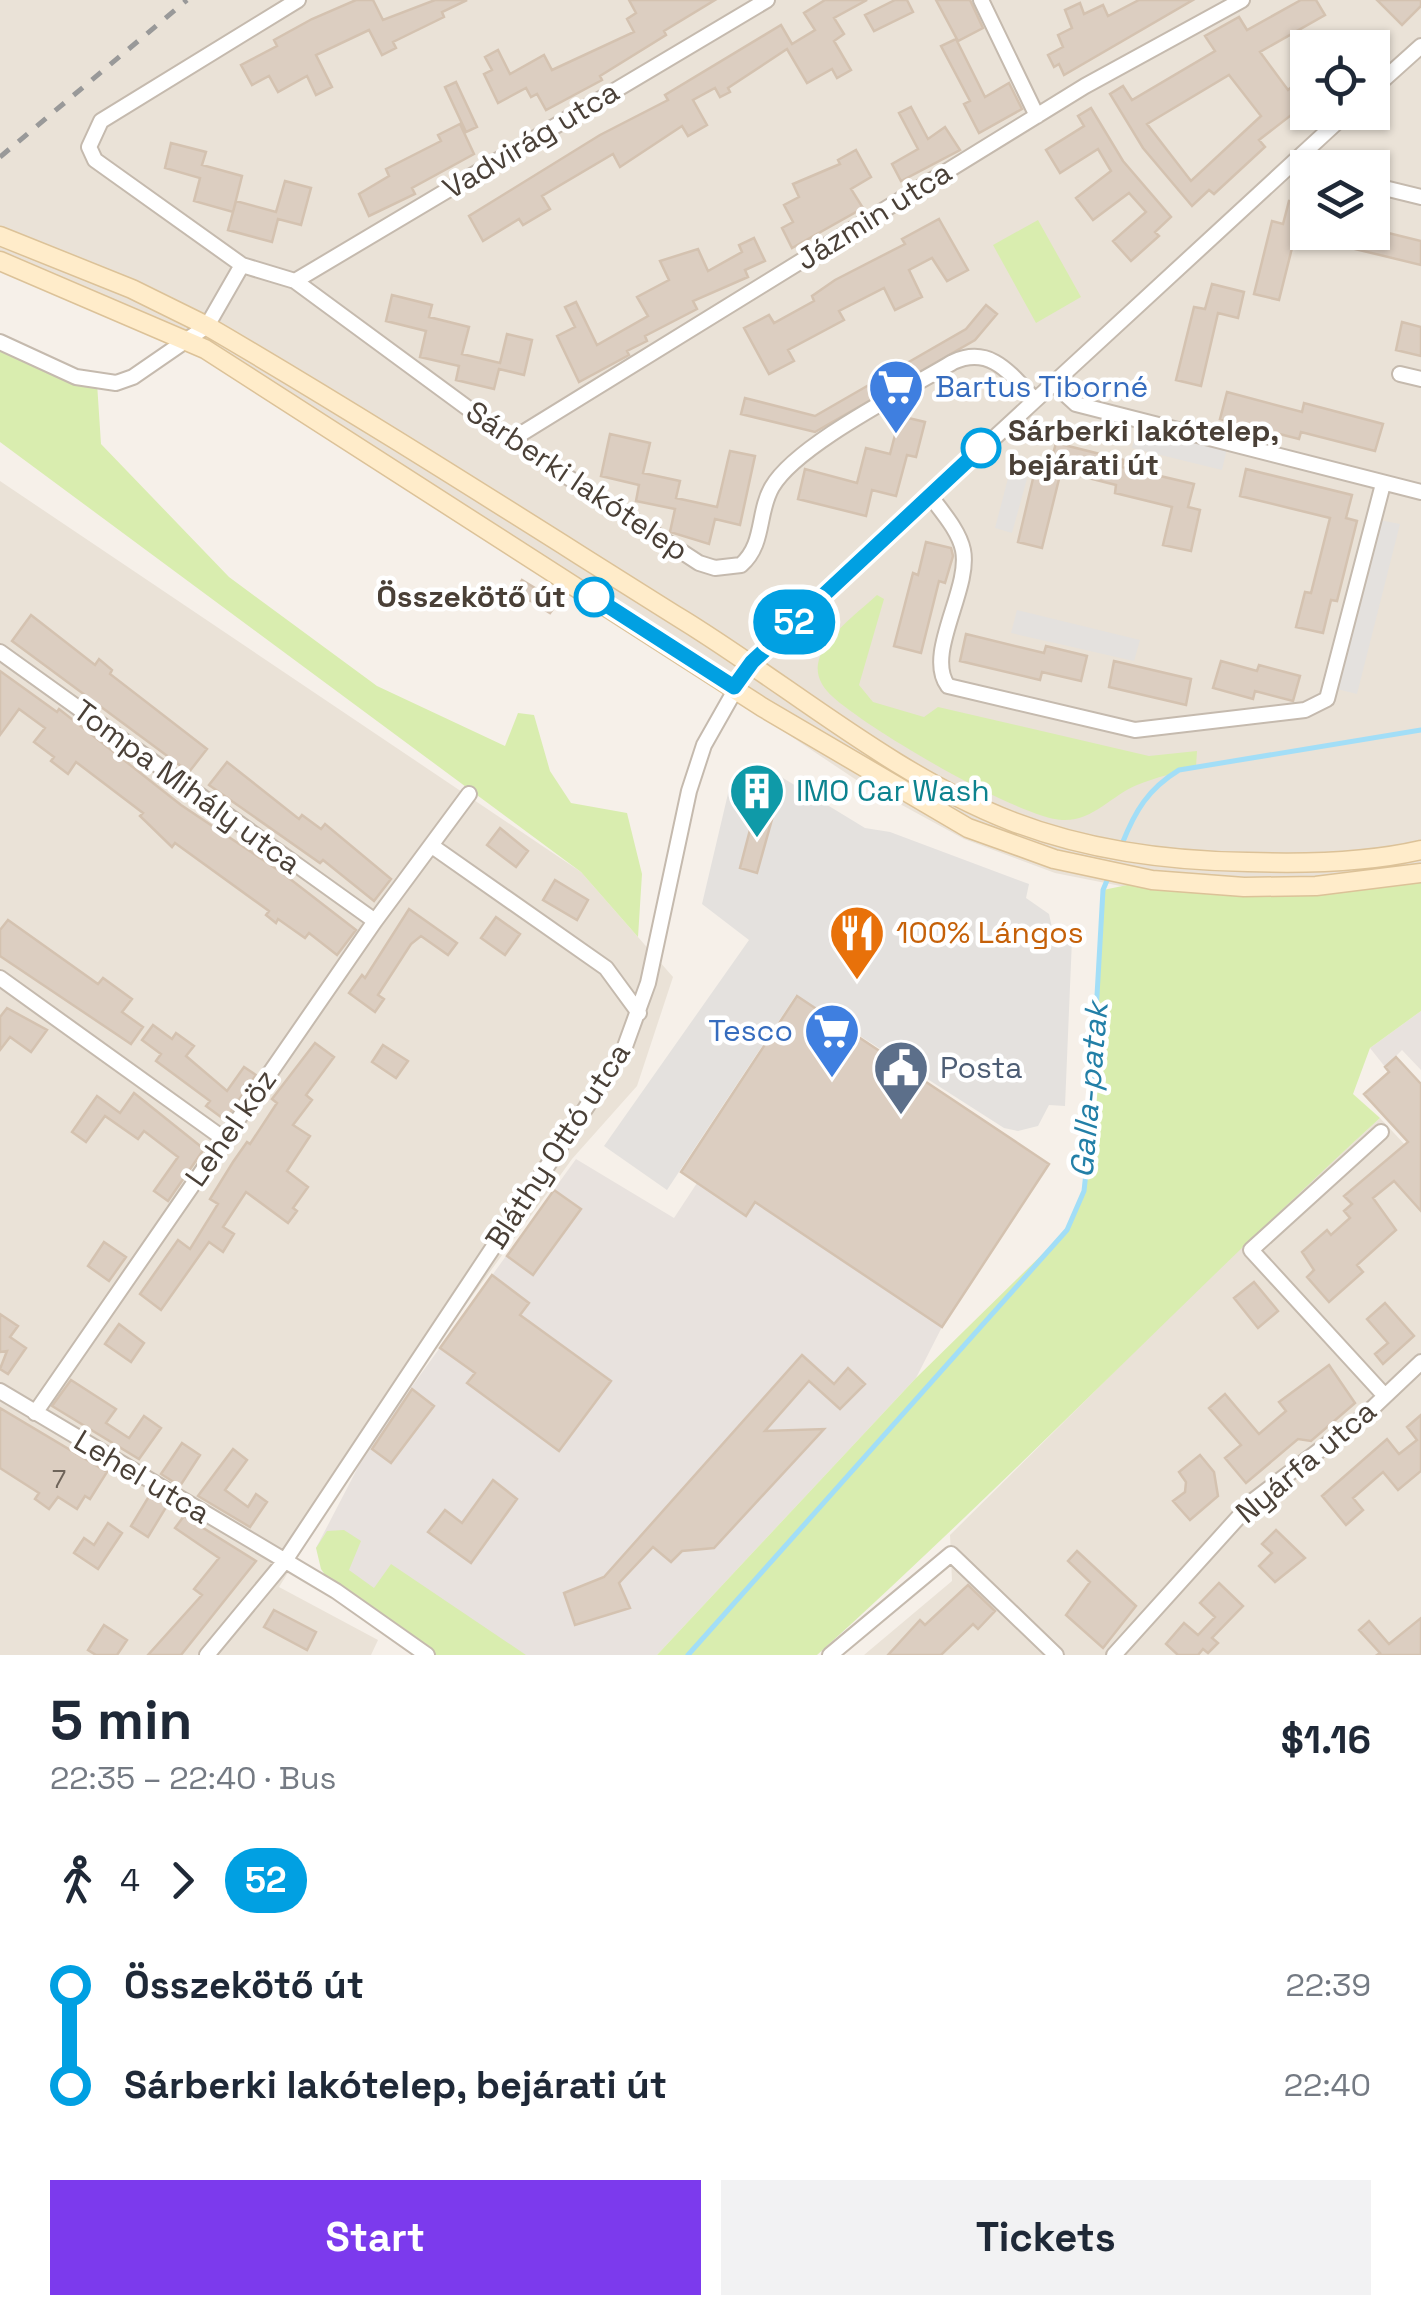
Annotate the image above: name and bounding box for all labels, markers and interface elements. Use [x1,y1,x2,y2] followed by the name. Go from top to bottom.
[1290,30,1390,250] map controls
[1290,30,1390,130] button: locate
[436,72,626,207] street label: Vadvirág utca
[1290,150,1390,250] button: layers
[789,152,959,279] street label: Jázmin utca
[866,357,926,436] supermarket icon: Bartus Tiborné
[935,367,1148,406] place label: Bartus Tiborné
[459,392,696,569] street label: Sárberki lakótelep
[1008,411,1279,484] place label: Sárberki lakótelep, bejárati út
[962,429,1000,467] marker: Sárberki lakótelep, bejárati út
[376,577,566,616] place label: Összekötő út
[575,578,613,616] marker: Összekötő út
[749,590,839,654] line badge: 52
[773,600,815,644] text: 52
[66,691,309,882] street label: Tompa Mihály utca
[727,761,787,840] building icon: IMO Car Wash
[796,771,990,810] place label: IMO Car Wash
[827,903,887,982] restaurant icon: 100% Lángos
[896,913,1084,952] place label: 100% Lángos
[1061,997,1117,1179] water label: Galla-patak
[802,1001,862,1080] supermarket icon: Tesco
[708,1011,793,1050] place label: Tesco
[476,1035,639,1256] street label: Bláthy Ottó utca
[871,1038,931,1117] public building icon: Posta
[940,1048,1023,1087] place label: Posta
[176,1062,285,1194] street label: Lehel köz
[1227,1392,1384,1532] street label: Nyárfa utca
[67,1421,217,1532] street label: Lehel utca
[52,1463,66,1495] house number: 7
[50,1685,192,1755] text: 5 min
[1281,1716,1371,1764] text: $1.16
[50,1758,336,1798] text: 22:35 – 22:40 · Bus
[50,1853,105,1908] icon: walk
[155,1853,210,1908] icon: forward
[245,1858,287,1902] text: 52
[120,1860,140,1900] text: 4
[124,1961,364,2009] text: Összekötő út
[1285,1965,1371,2005] text: 22:39
[124,2061,667,2109] text: Sárberki lakótelep, bejárati út
[1284,2065,1371,2105] text: 22:40
[50,2180,701,2295] button: Start
[721,2180,1371,2295] button: Tickets

